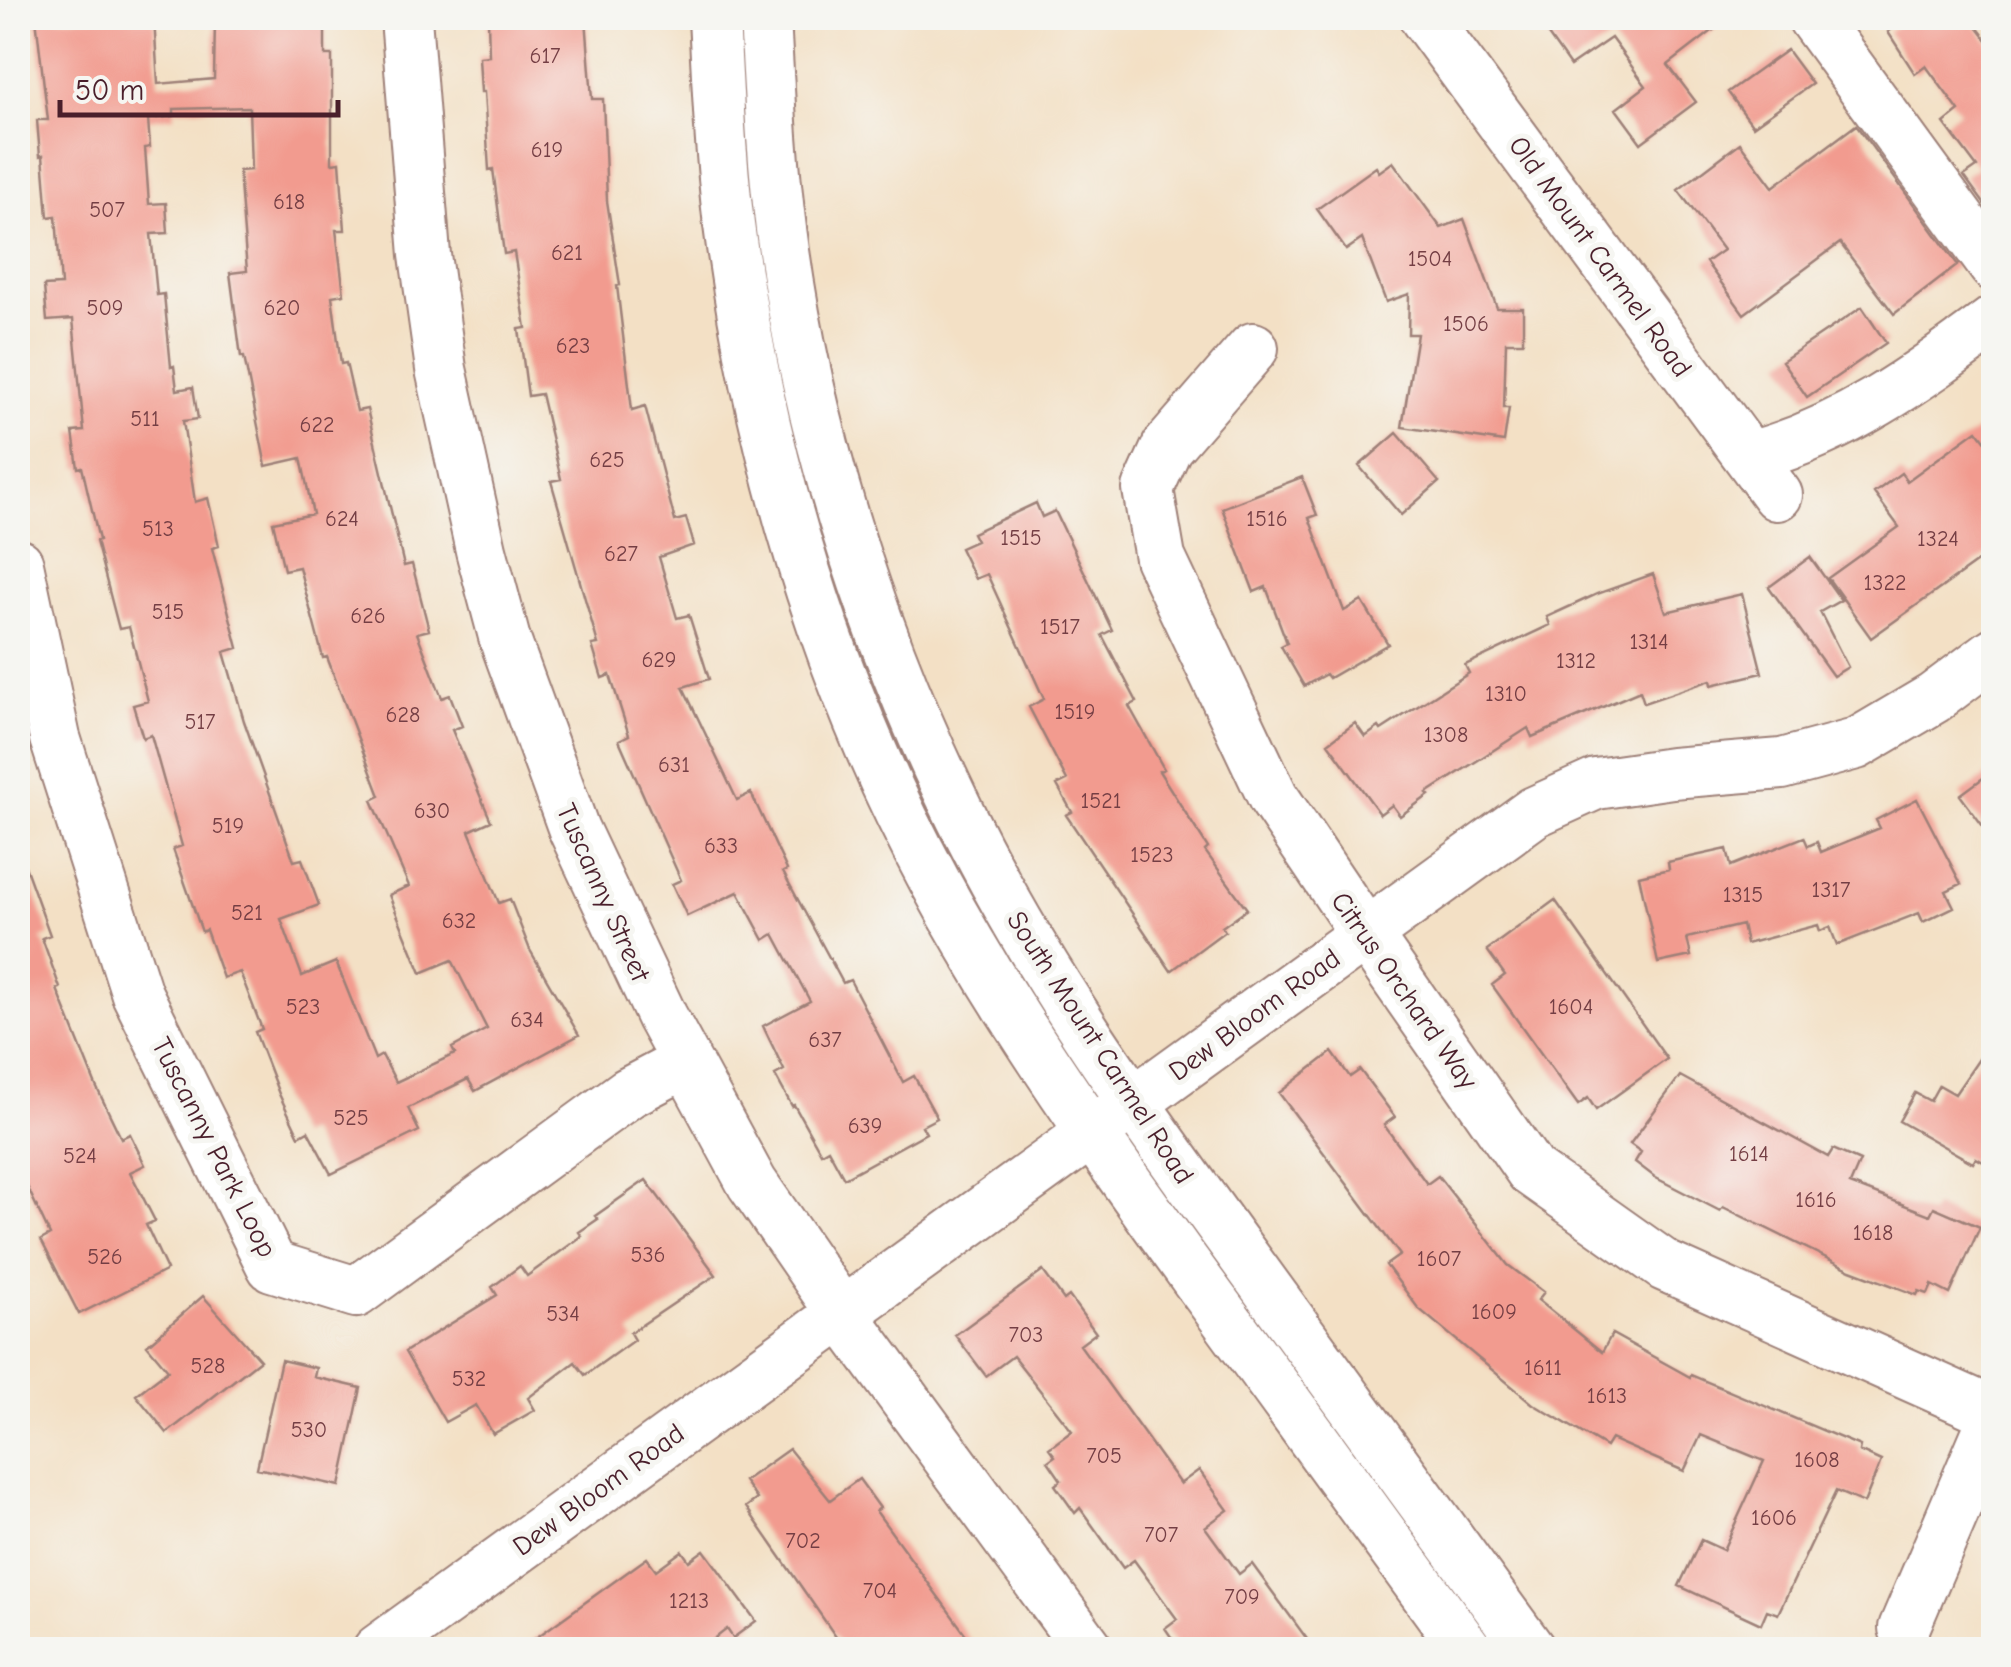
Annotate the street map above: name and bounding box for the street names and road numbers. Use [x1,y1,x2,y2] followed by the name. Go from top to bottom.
[1502,130,1698,383] street label: Old Mount Carmel Road
[550,798,657,987] street label: Tuscanny Street
[1324,886,1484,1096] street label: Citrus Orchard Way
[1000,905,1200,1190] street label: South Mount Carmel Road
[1163,942,1346,1088] street label: Dew Bloom Road
[145,1032,283,1263] street label: Tuscanny Park Loop
[507,1417,690,1563] street label: Dew Bloom Road

